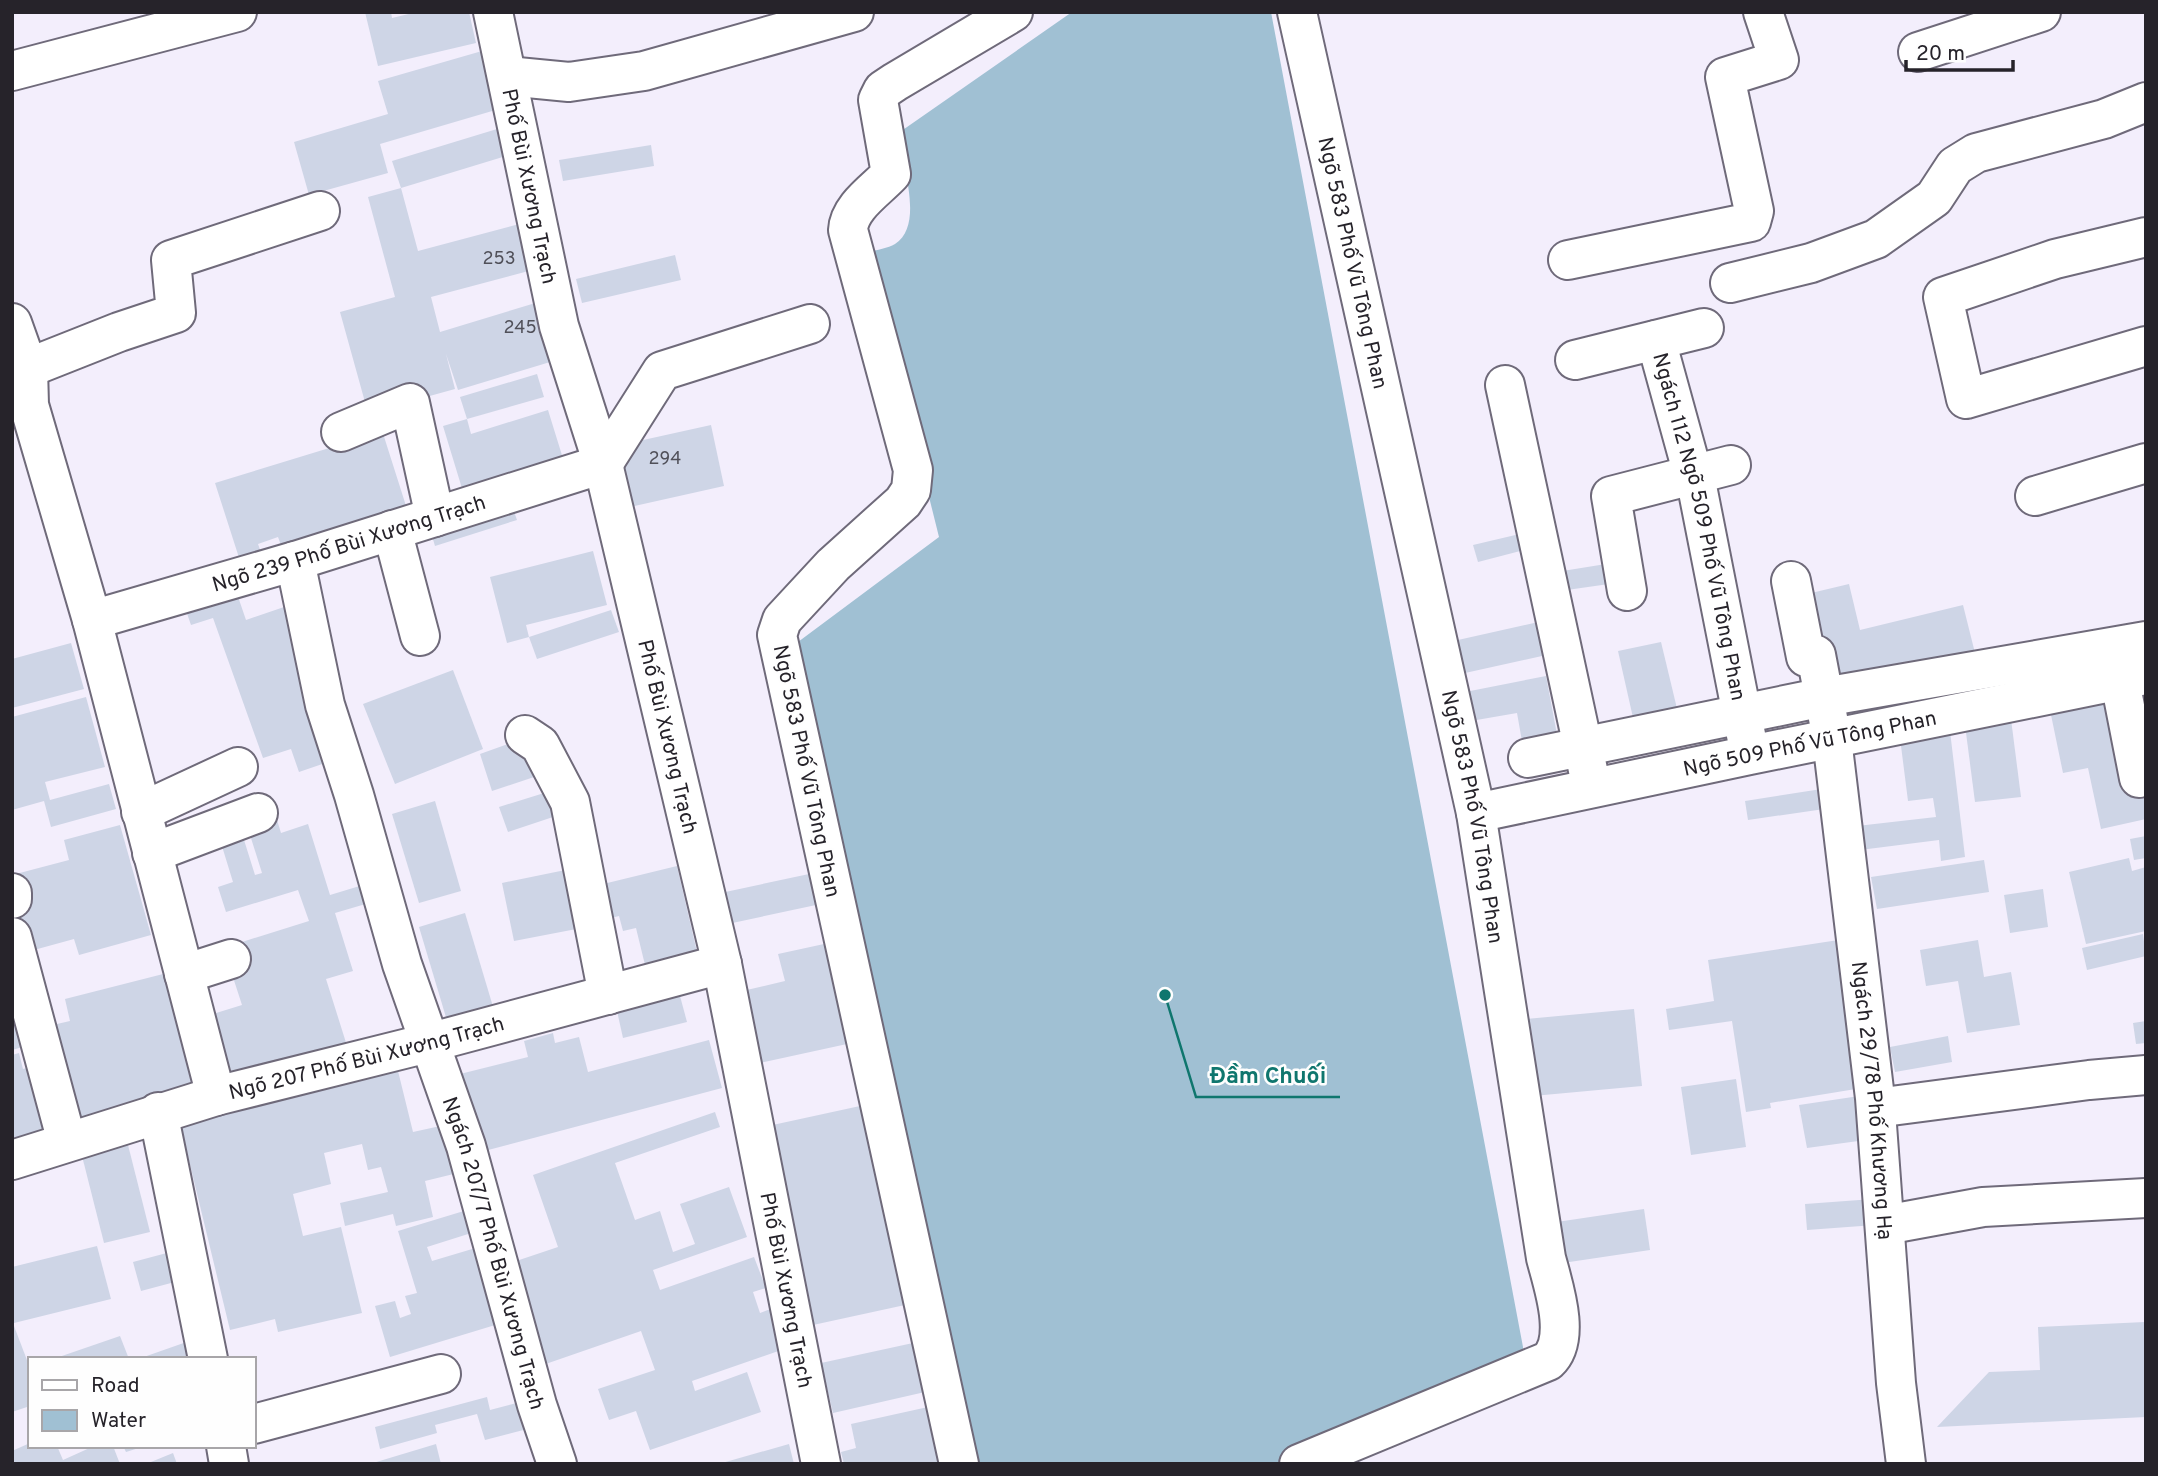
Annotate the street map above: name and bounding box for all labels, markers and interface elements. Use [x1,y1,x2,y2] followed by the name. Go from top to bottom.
[1906,28,2013,72] scale bar
[1916,41,1965,68] text: 20 m
[494,86,562,287] street label: Phố Bùi Xương Trạch
[1310,135,1393,392] street label: Ngõ 583 Phố Vũ Tông Phan
[482,248,516,271] house number: 253
[503,317,537,340] house number: 245
[1645,350,1751,703] street label: Ngách 112 Ngõ 509 Phố Vũ Tông Phan
[649,448,681,471] house number: 294
[209,490,489,599] street label: Ngõ 239 Phố Bùi Xương Trạch
[630,637,703,837] street label: Phố Bùi Xương Trạch
[766,643,845,900] street label: Ngõ 583 Phố Vũ Tông Phan
[1434,688,1508,946] street label: Ngõ 583 Phố Vũ Tông Phan
[1681,706,1939,784] street label: Ngõ 509 Phố Vũ Tông Phan
[1844,960,1897,1241] street label: Ngách 29/78 Phố Khương Hạ
[226,1011,508,1107] street label: Ngõ 207 Phố Bùi Xương Trạch
[1196,1053,1340,1097] callout: Đầm Chuối
[1210,1062,1326,1092] text: Đầm Chuối
[435,1094,550,1413] street label: Ngách 207/7 Phố Bùi Xương Trạch
[753,1190,818,1391] street label: Phố Bùi Xương Trạch
[28,1357,256,1448] legend
[91,1373,140,1400] text: Road
[91,1408,146,1435] text: Water

